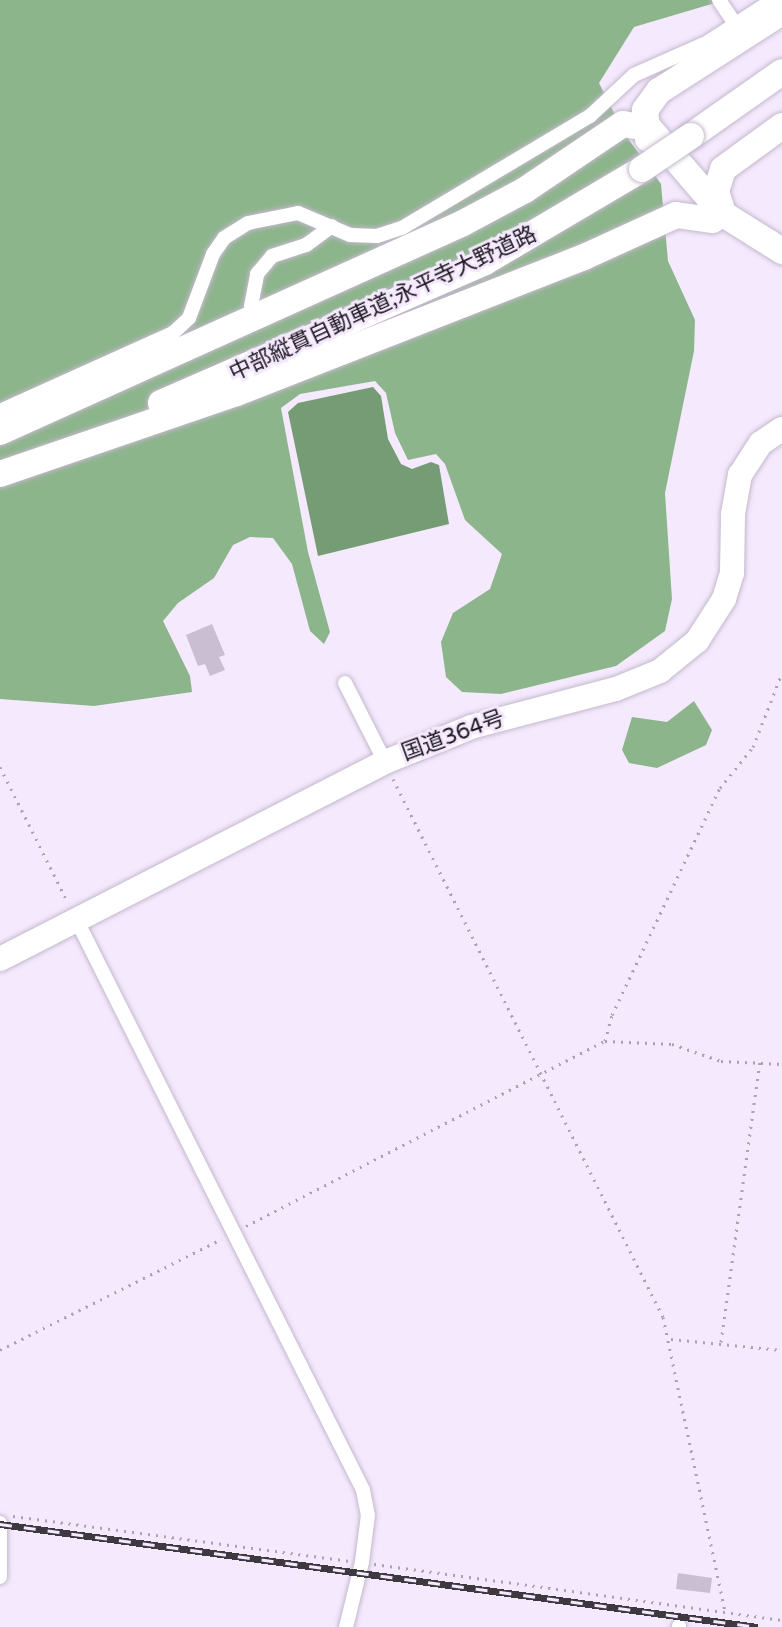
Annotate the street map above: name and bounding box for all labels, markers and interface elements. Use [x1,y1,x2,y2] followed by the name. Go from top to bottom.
[225,221,541,387] street label: 中部縦貫自動車道;永平寺大野道路
[398,705,508,767] street label: 国道364号

